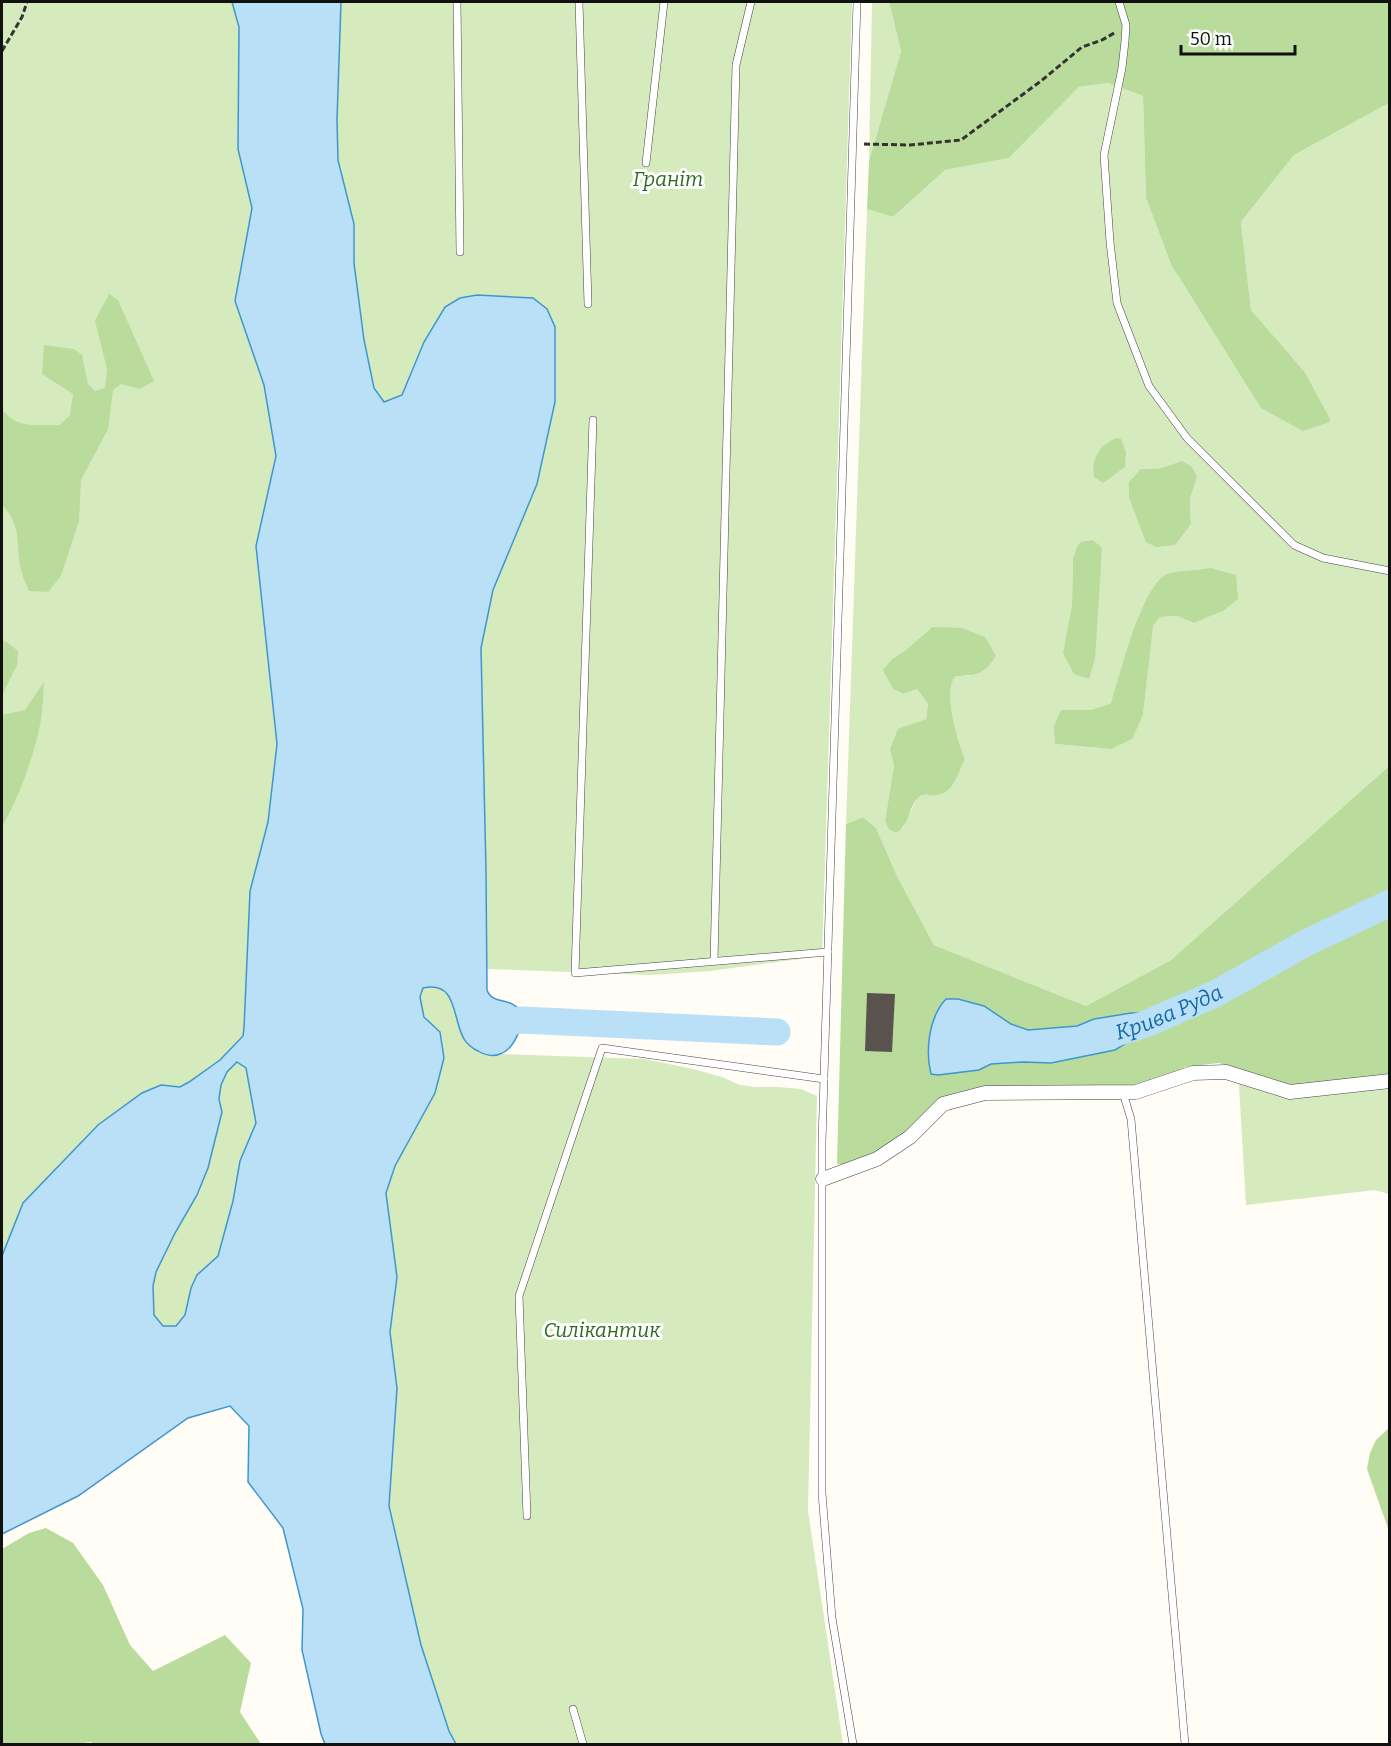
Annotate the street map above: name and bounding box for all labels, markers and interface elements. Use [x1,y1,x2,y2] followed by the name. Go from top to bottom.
[1181,18,1295,56] scale bar
[1190,28,1232,50] text: 50 m
[633,167,703,191] park label: Граніт
[1112,979,1227,1045] water label: Крива Руда
[543,1318,661,1342] park label: Силікантик

